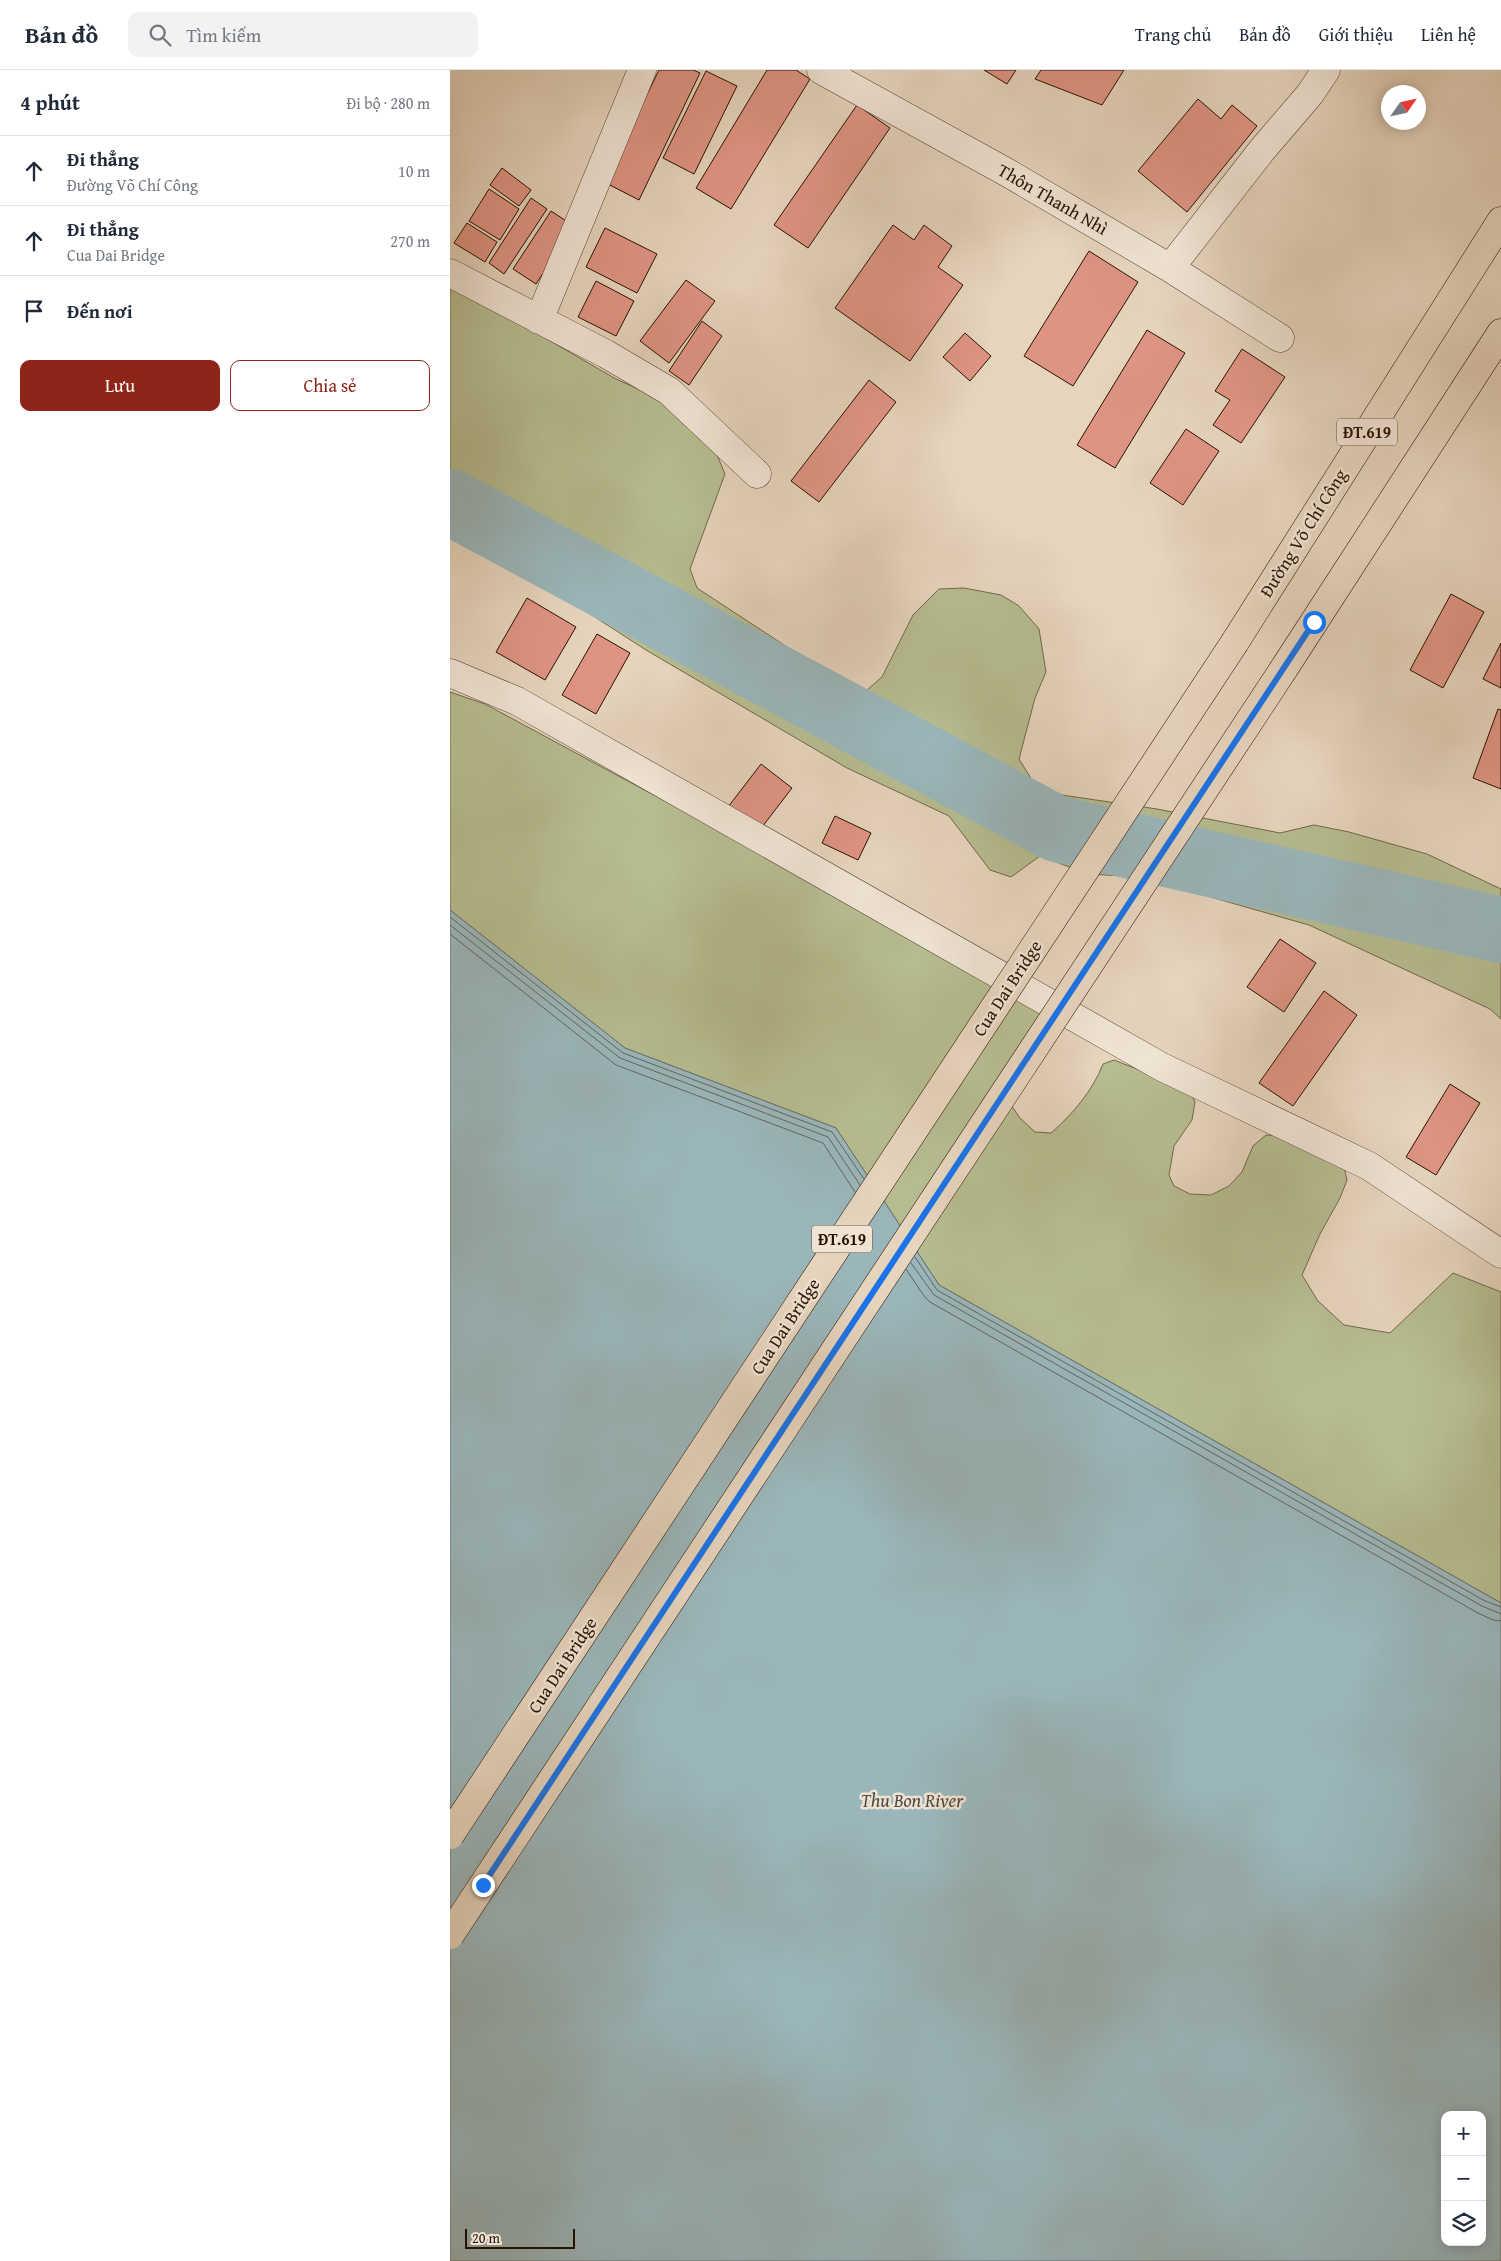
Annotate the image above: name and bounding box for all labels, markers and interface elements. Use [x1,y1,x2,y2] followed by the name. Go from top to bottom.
[128,12,478,57] search box
[25,17,98,52] text: Bản đồ
[146,21,174,49] icon: search
[186,21,261,49] text: Tìm kiếm
[1135,21,1211,48] text: Trang chủ
[1239,21,1291,48] text: Bản đồ
[1319,21,1393,48] text: Giới thiệu
[1421,21,1476,48] text: Liên hệ
[1381,85,1426,130] north arrow
[20,87,80,118] text: 4 phút
[346,91,430,115] text: Đi bộ · 280 m
[67,145,139,173] text: Đi thẳng
[993,156,1113,242] street label: Thôn Thanh Nhì
[20,157,48,185] icon: ahead
[398,159,430,183] text: 10 m
[67,173,198,197] text: Đường Võ Chí Công
[67,215,139,243] text: Đi thẳng
[20,227,48,255] icon: ahead
[390,229,430,253] text: 270 m
[67,243,165,267] text: Cua Dai Bridge
[20,297,48,325] icon: arrive
[67,297,133,325] text: Đến nơi
[20,360,220,411] button: Lưu
[230,360,430,411] button: Chia sẻ
[1337,418,1397,446] road number: ĐT.619
[1253,463,1353,603] street label: Đường Võ Chí Công
[1303,611,1326,634] route start
[966,934,1048,1042] street label: Cua Dai Bridge
[812,1226,872,1252] road number: ĐT.619
[744,1272,826,1380] street label: Cua Dai Bridge
[521,1611,603,1719] street label: Cua Dai Bridge
[861,1786,964,1814] water label: Thu Bon River
[472,1874,495,1897] route end
[1441,2111,1486,2246] map controls
[1441,2111,1486,2156] button: +
[1441,2156,1486,2201] button: −
[1441,2201,1486,2246] button: layers
[465,2226,575,2249] scale bar
[472,2228,500,2248] text: 20 m

